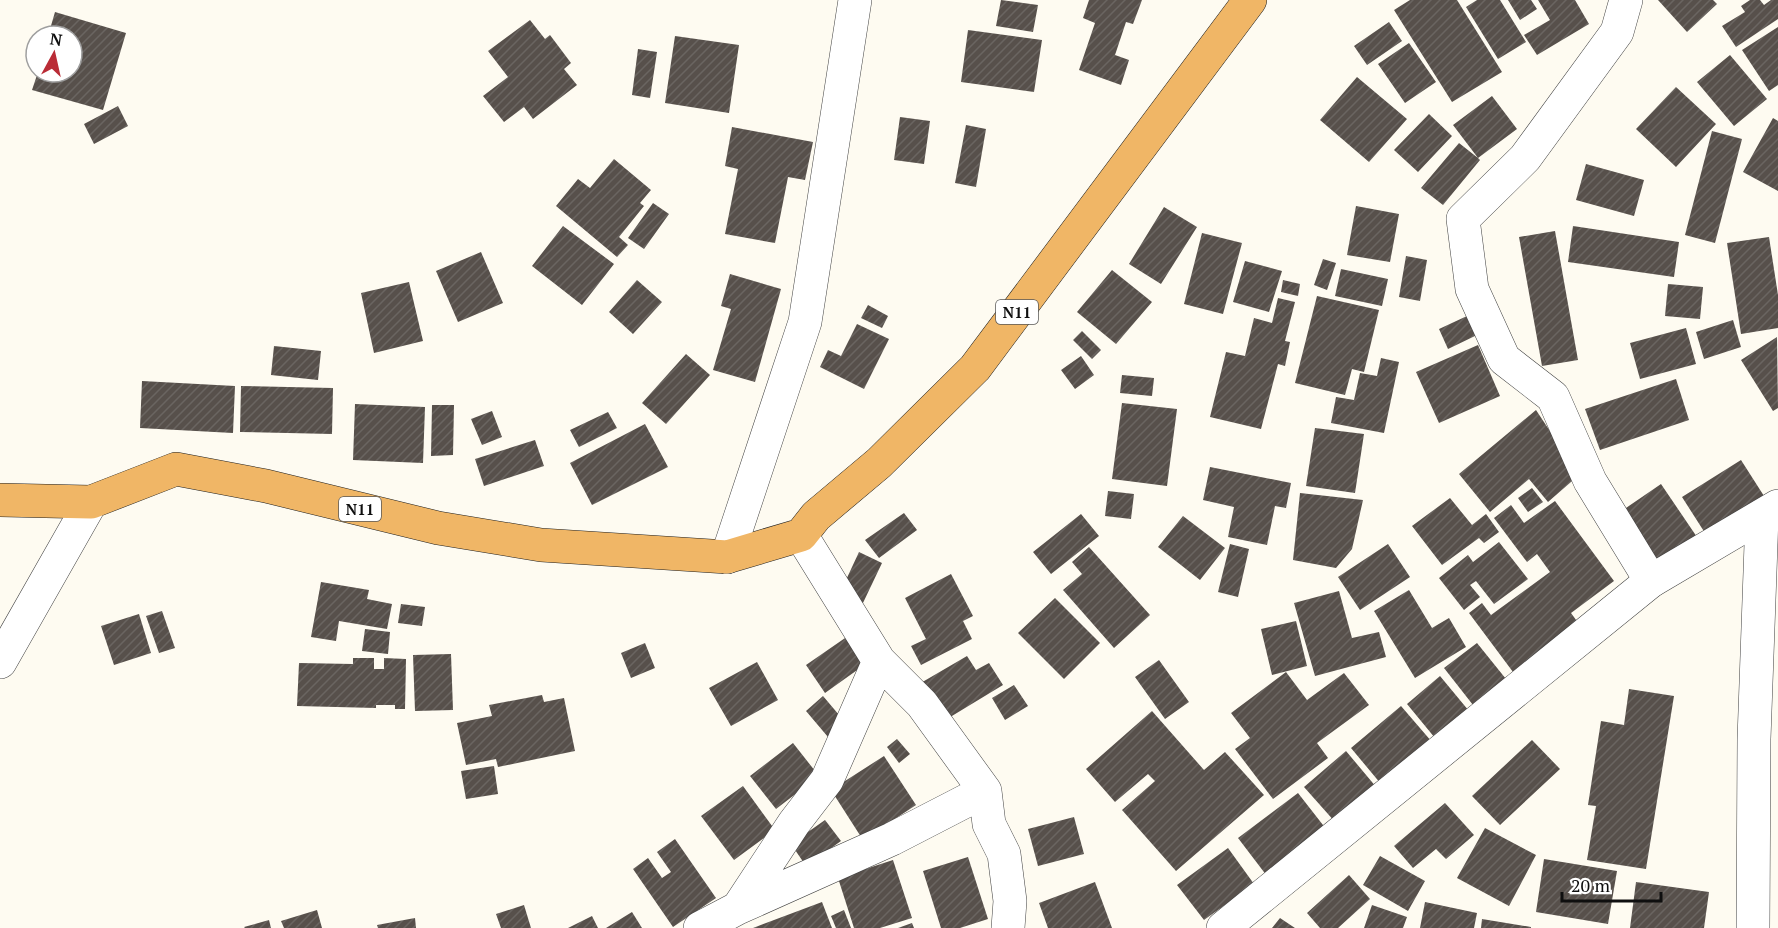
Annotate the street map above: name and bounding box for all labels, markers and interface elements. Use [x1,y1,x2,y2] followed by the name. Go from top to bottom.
[24,24,84,84] north arrow
[49,27,64,51] text: N
[996,300,1038,324] road number: N11
[339,497,381,521] road number: N11
[1562,865,1661,903] scale bar
[1571,873,1611,897] text: 20 m

